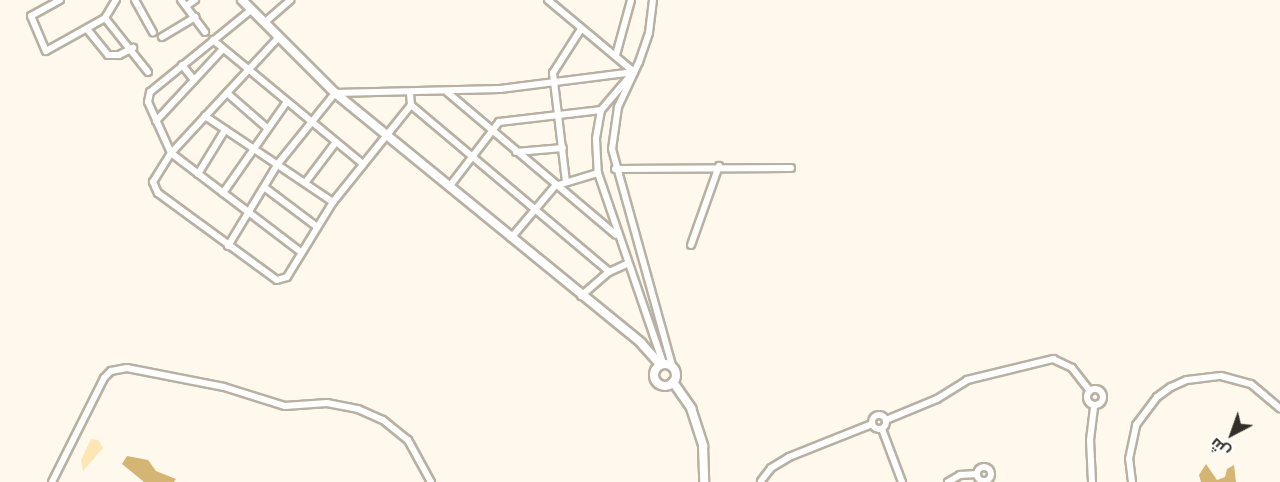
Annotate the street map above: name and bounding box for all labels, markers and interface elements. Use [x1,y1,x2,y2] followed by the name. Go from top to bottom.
[1202,404,1262,464] north arrow
[1205,433,1235,463] text: ش

